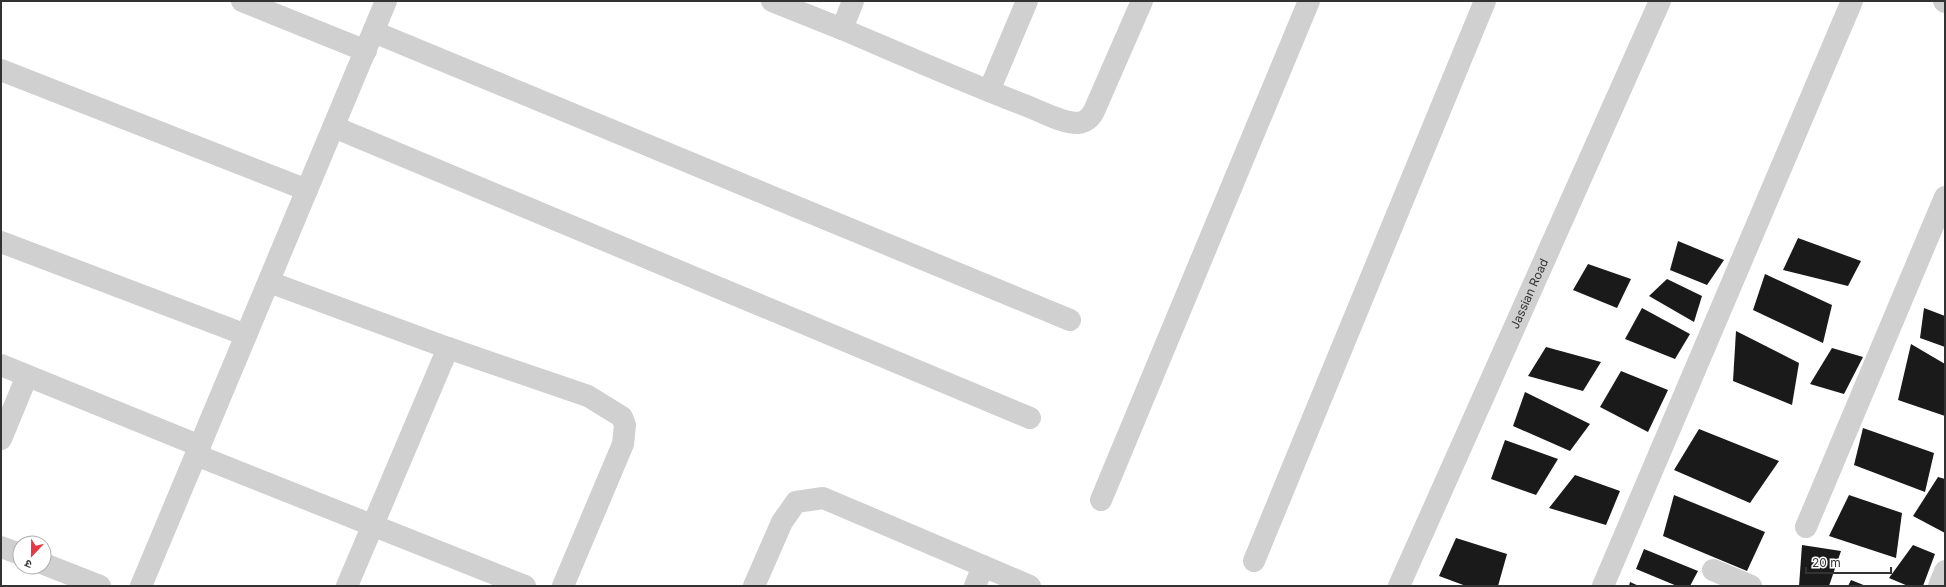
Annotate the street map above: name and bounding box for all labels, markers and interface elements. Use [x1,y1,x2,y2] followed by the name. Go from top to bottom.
[1507,256,1551,331] street label: Jassian Road
[12,535,52,575] north arrow
[1806,549,1891,575] scale bar
[1812,555,1841,570] text: 20 m
[22,556,34,572] text: उ

